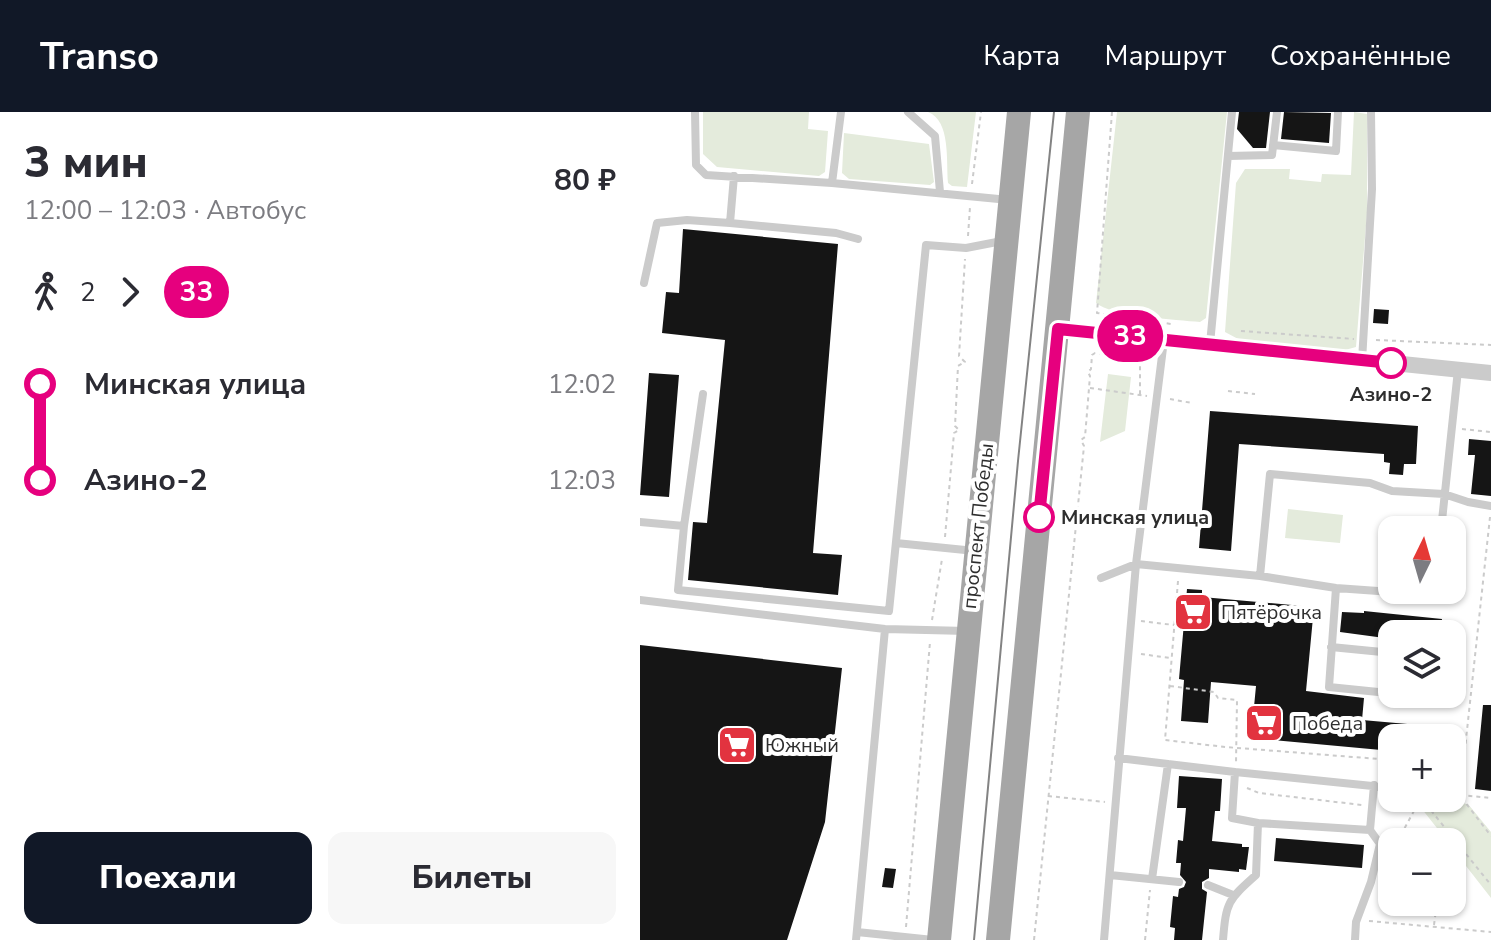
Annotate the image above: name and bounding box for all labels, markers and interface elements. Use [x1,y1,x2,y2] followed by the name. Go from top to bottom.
[40,31,159,82] text: Transo
[983,37,1060,75] text: Карта
[1104,37,1226,75] text: Маршрут
[1270,37,1451,75] text: Сохранённые
[24,133,148,193] text: 3 мин
[554,160,616,201] text: 80 ₽
[24,193,306,228] text: 12:00 – 12:03 · Автобус
[24,270,68,314] icon: walk
[108,270,152,314] icon: forward
[180,273,213,311] text: 33
[80,275,96,310] text: 2
[1094,310,1166,362] line badge: 33
[1113,317,1147,355] text: 33
[1376,348,1406,378] marker: Азино-2
[84,364,306,405] text: Минская улица
[548,367,616,402] text: 12:02
[1350,381,1432,408] place label: Азино-2
[956,442,1000,610] street label: проспект Победы
[84,460,207,501] text: Азино-2
[548,463,616,498] text: 12:03
[1024,502,1054,532] marker: Минская улица
[1061,504,1209,531] place label: Минская улица
[1378,516,1466,604] north arrow
[1378,516,1466,916] map controls
[1172,591,1214,633] supermarket icon: Пятёрочка
[1221,599,1322,626] place label: Пятёрочка
[1378,620,1466,708] button: layers
[1243,702,1285,744] supermarket icon: Победа
[1292,710,1363,737] place label: Победа
[716,724,758,766] supermarket icon: Южный
[1378,724,1466,812] button: +
[765,732,839,759] place label: Южный
[1378,828,1466,916] button: −
[24,832,312,924] button: Поехали
[328,832,616,924] button: Билеты

